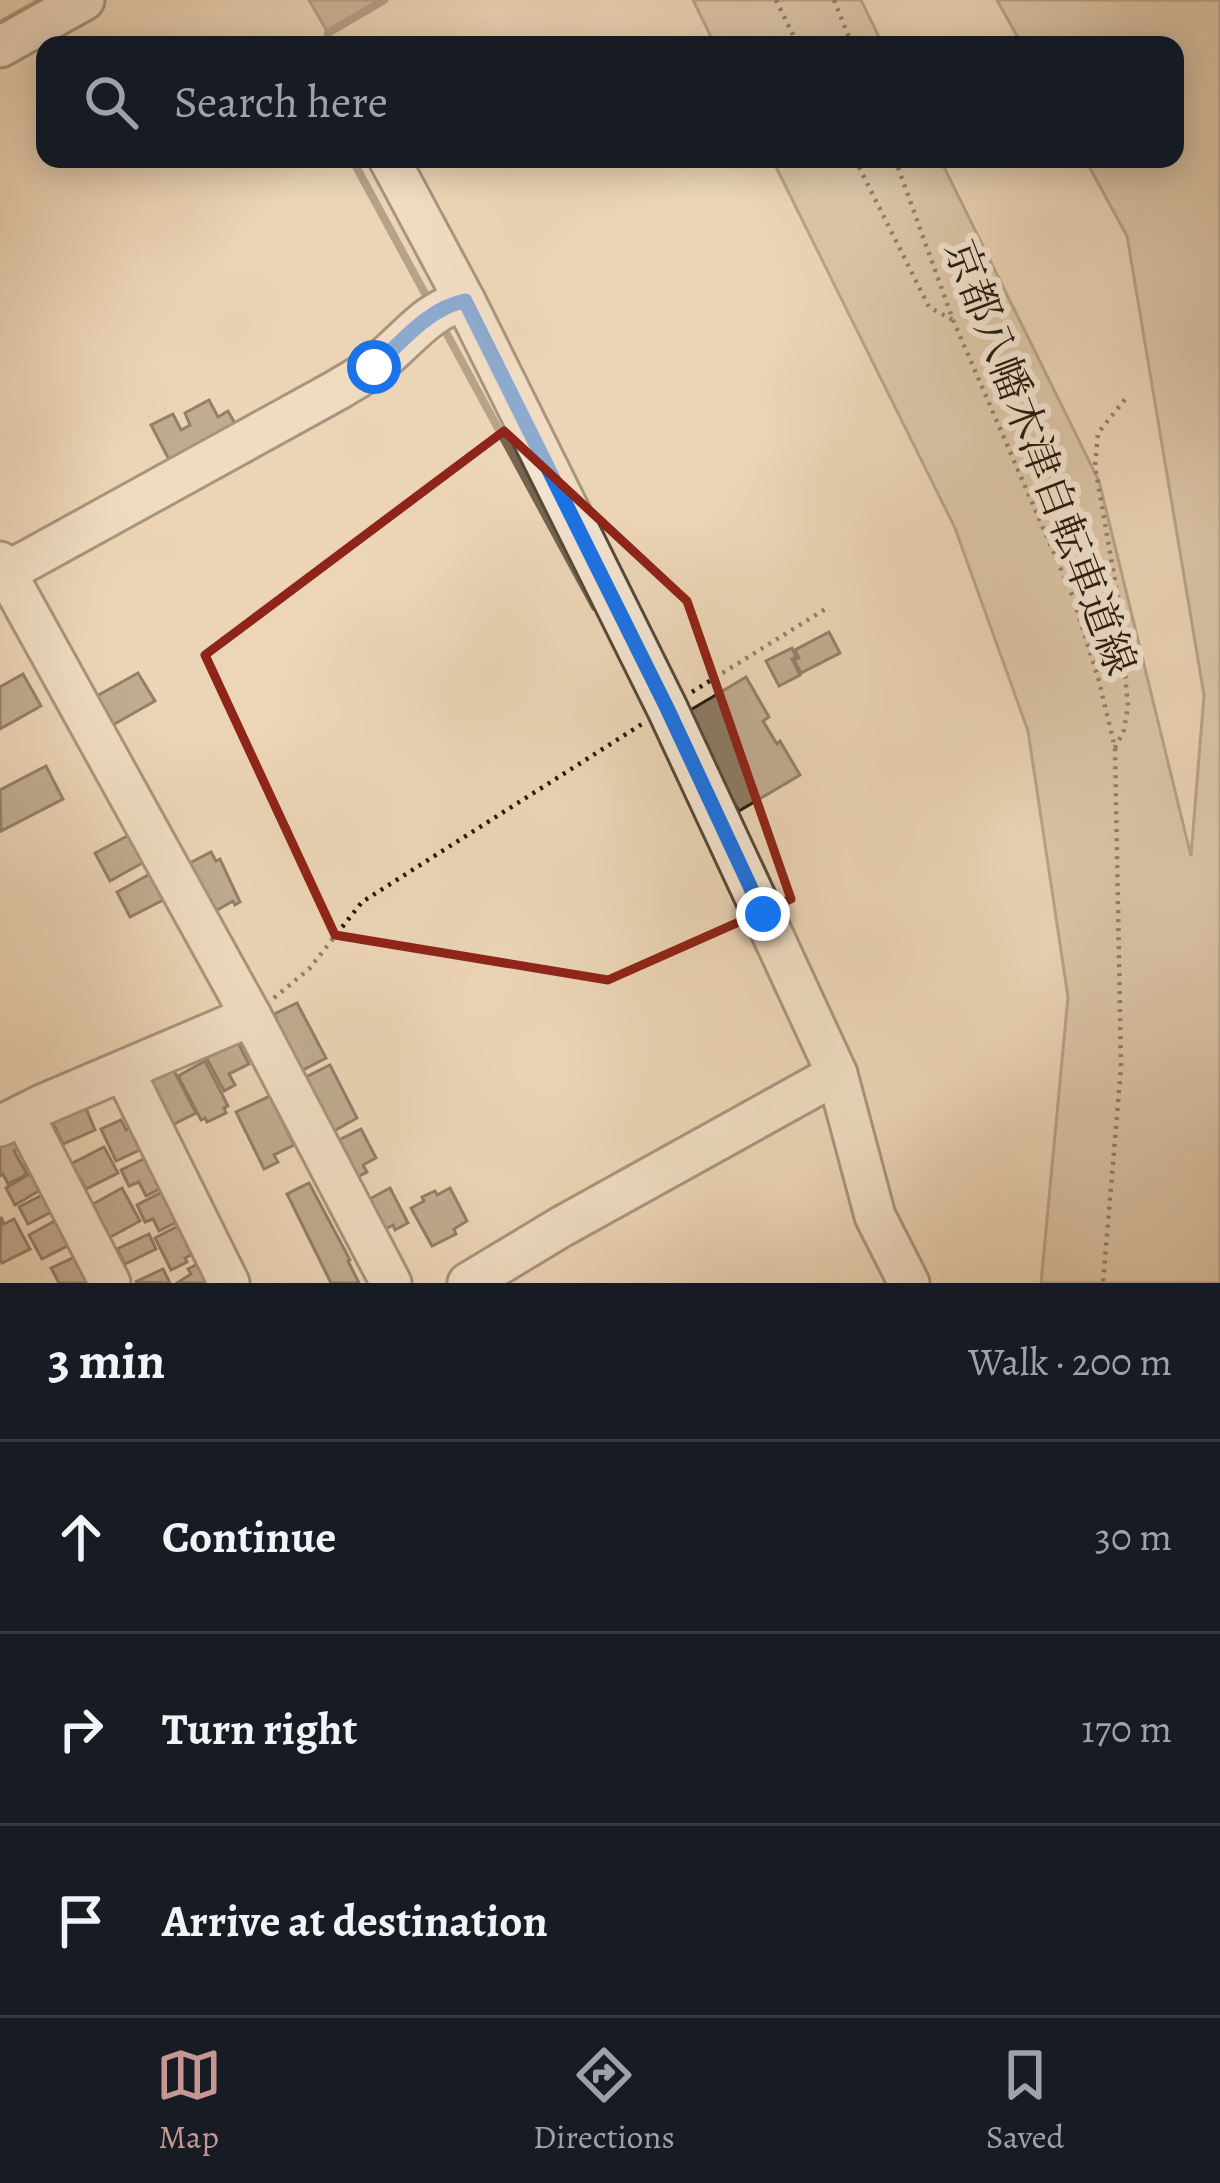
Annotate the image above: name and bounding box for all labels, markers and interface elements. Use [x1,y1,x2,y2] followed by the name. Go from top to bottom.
[36,36,1184,168] search box
[78,69,144,135] icon: search
[174,71,388,133] text: Search here
[931,231,1150,683] street label: 京都八幡木津自転車道線
[347,340,401,394] route start
[736,887,790,941] route end
[48,1326,165,1396] text: 3 min
[968,1335,1172,1388] text: Walk · 200 m
[48,1504,114,1570] icon: ahead
[162,1506,336,1568] text: Continue
[1095,1510,1172,1563] text: 30 m
[48,1696,114,1762] icon: right
[162,1698,357,1760] text: Turn right
[1081,1702,1172,1755] text: 170 m
[48,1888,114,1954] icon: arrive
[162,1890,548,1952] text: Arrive at destination
[156,2042,222,2159] tab: Map
[533,2042,675,2159] tab: Directions
[986,2042,1064,2159] tab: Saved

